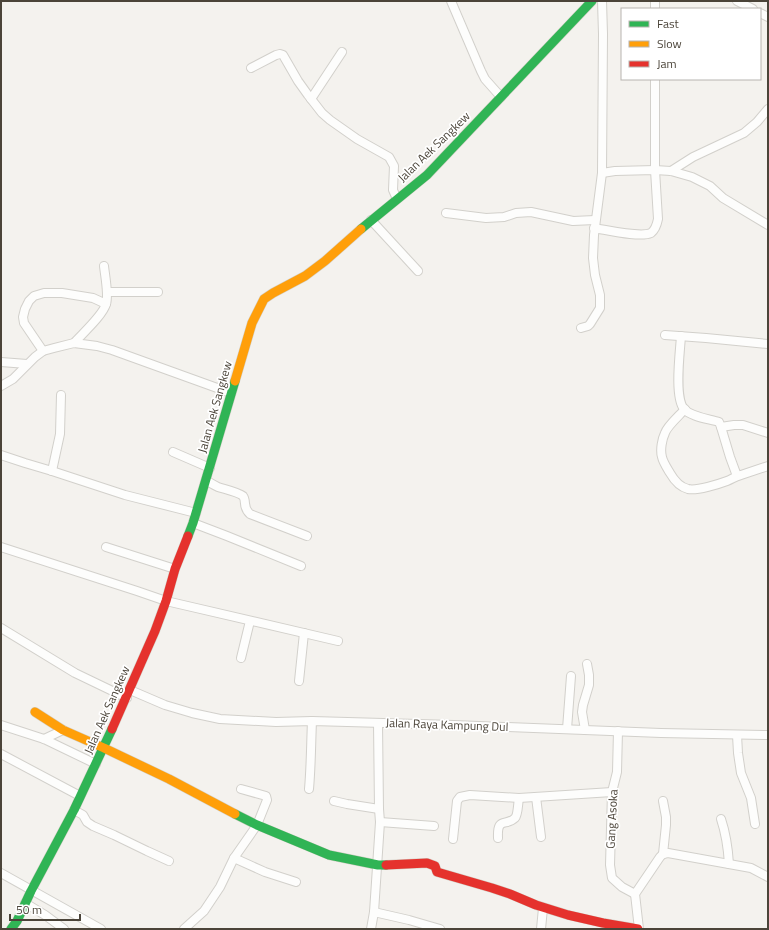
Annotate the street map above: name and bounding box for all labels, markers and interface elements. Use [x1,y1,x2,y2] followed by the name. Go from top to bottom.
[621,8,761,80] legend
[657,14,680,33] text: Fast
[657,34,682,53] text: Slow
[657,54,677,73] text: Jam
[393,107,474,186] street label: Jalan Aek Sangkew
[192,359,237,455] street label: Jalan Aek Sangkew
[79,663,134,757] street label: Jalan Aek Sangkew
[385,713,509,736] street label: Jalan Raya Kampung Dul
[600,789,623,849] street label: Gang Asoka
[10,896,80,922] scale bar
[16,900,42,919] text: 50 m

